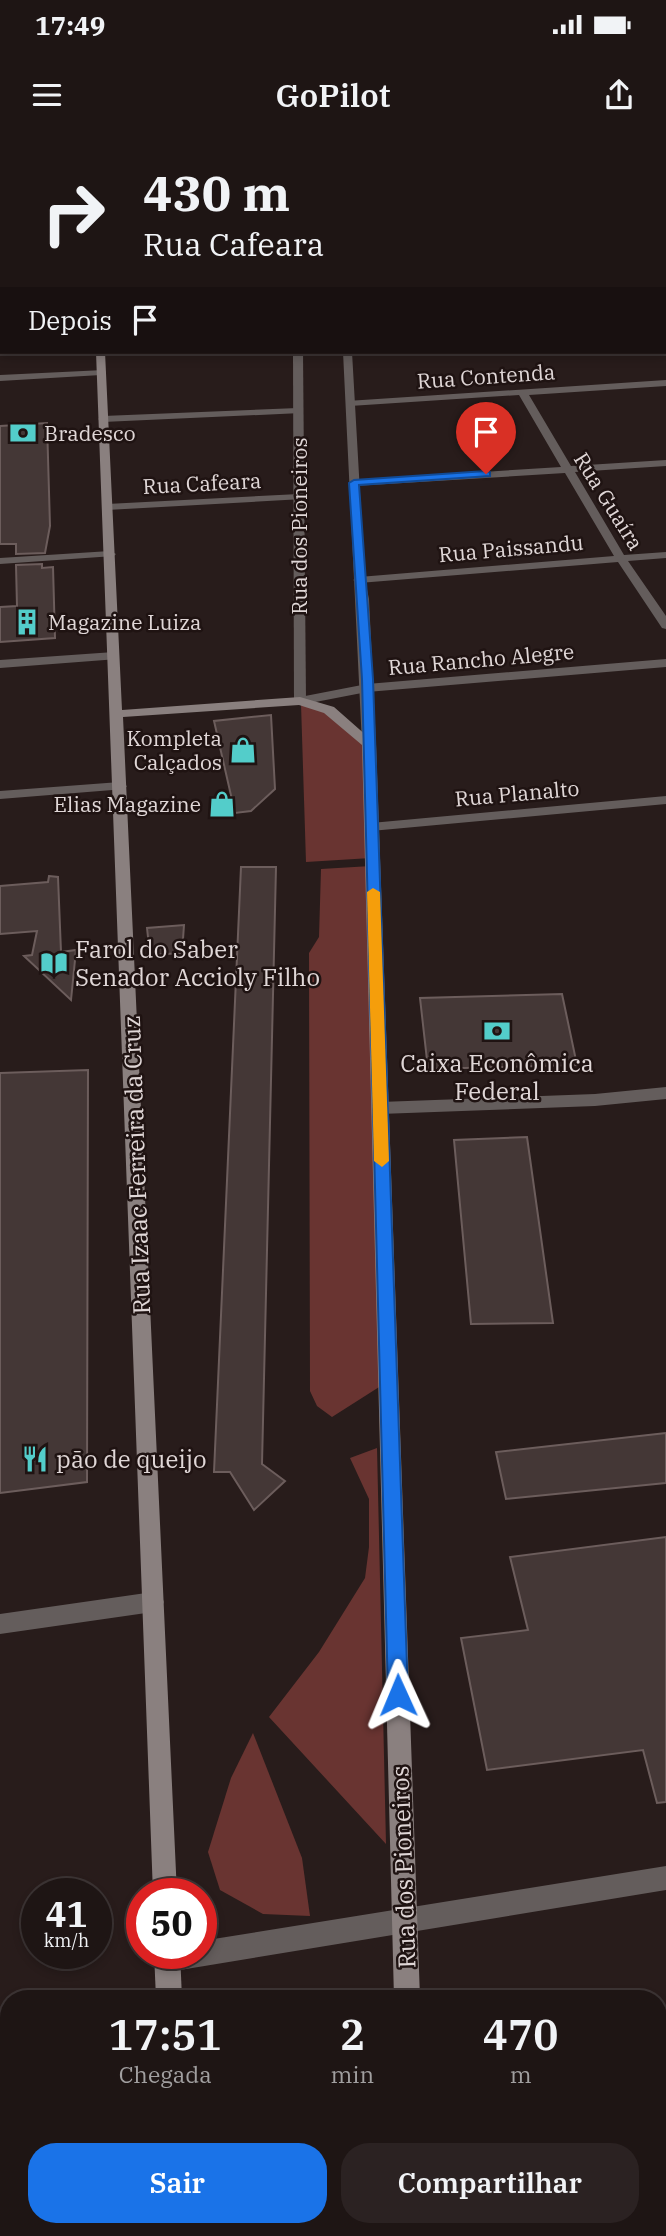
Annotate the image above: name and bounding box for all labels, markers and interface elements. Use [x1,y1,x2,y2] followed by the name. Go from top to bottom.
[35,8,105,42] text: 17:49
[276,74,390,116] text: GoPilot
[28,76,66,114] icon: menu
[600,76,638,114] icon: share
[143,161,290,224] text: 430 m
[28,168,119,259] icon: right
[143,223,324,265] text: Rua Cafeara
[126,301,164,339] icon: arrive
[28,303,112,337] text: Depois
[416,357,556,395] street label: Rua Contenda
[456,402,516,474] pin
[467,413,505,451] icon: arrive
[8,418,38,448] bank icon: Bradesco
[44,419,136,447] place label: Bradesco
[285,437,313,615] street label: Rua dos Pioneiros
[568,447,650,555] street label: Rua Guaíra
[142,466,262,500] street label: Rua Cafeara
[437,528,585,568] street label: Rua Paissandu
[12,607,42,637] building icon: Magazine Luiza
[48,608,201,636] place label: Magazine Luiza
[387,637,575,681] street label: Rua Rancho Alegre
[127,724,222,776] place label: Kompleta Calçados
[228,735,258,765] shop icon: Kompleta Calçados
[454,774,580,812] street label: Rua Planalto
[207,789,237,819] shop icon: Elias Magazine
[54,790,201,818] place label: Elias Magazine
[75,933,320,993] place label: Farol do Saber Senador Accioly Filho
[39,948,69,978] library icon: Farol do Saber Senador Accioly Filho
[115,1015,157,1315] street label: Rua Izaac Ferreira da Cruz
[482,1016,512,1046] bank icon: Caixa Econômica Federal
[400,1047,594,1107] place label: Caixa Econômica Federal
[56,1443,207,1475] place label: pão de queijo
[20,1444,50,1474] restaurant icon: pão de queijo
[361,1658,435,1732] position arrow
[383,1765,423,1969] street label: Rua dos Pioneiros
[126,1878,217,1969] speed limit sign: 50
[45,1891,88,1937] text: 41
[44,1929,89,1952] text: km/h
[109,2007,222,2062] text: 17:51
[340,2007,365,2062] text: 2
[483,2007,558,2062] text: 470
[119,2059,212,2089] text: Chegada
[330,2059,374,2089] text: min
[510,2059,532,2089] text: m
[28,2143,327,2223] button: Sair
[341,2143,639,2223] button: Compartilhar

